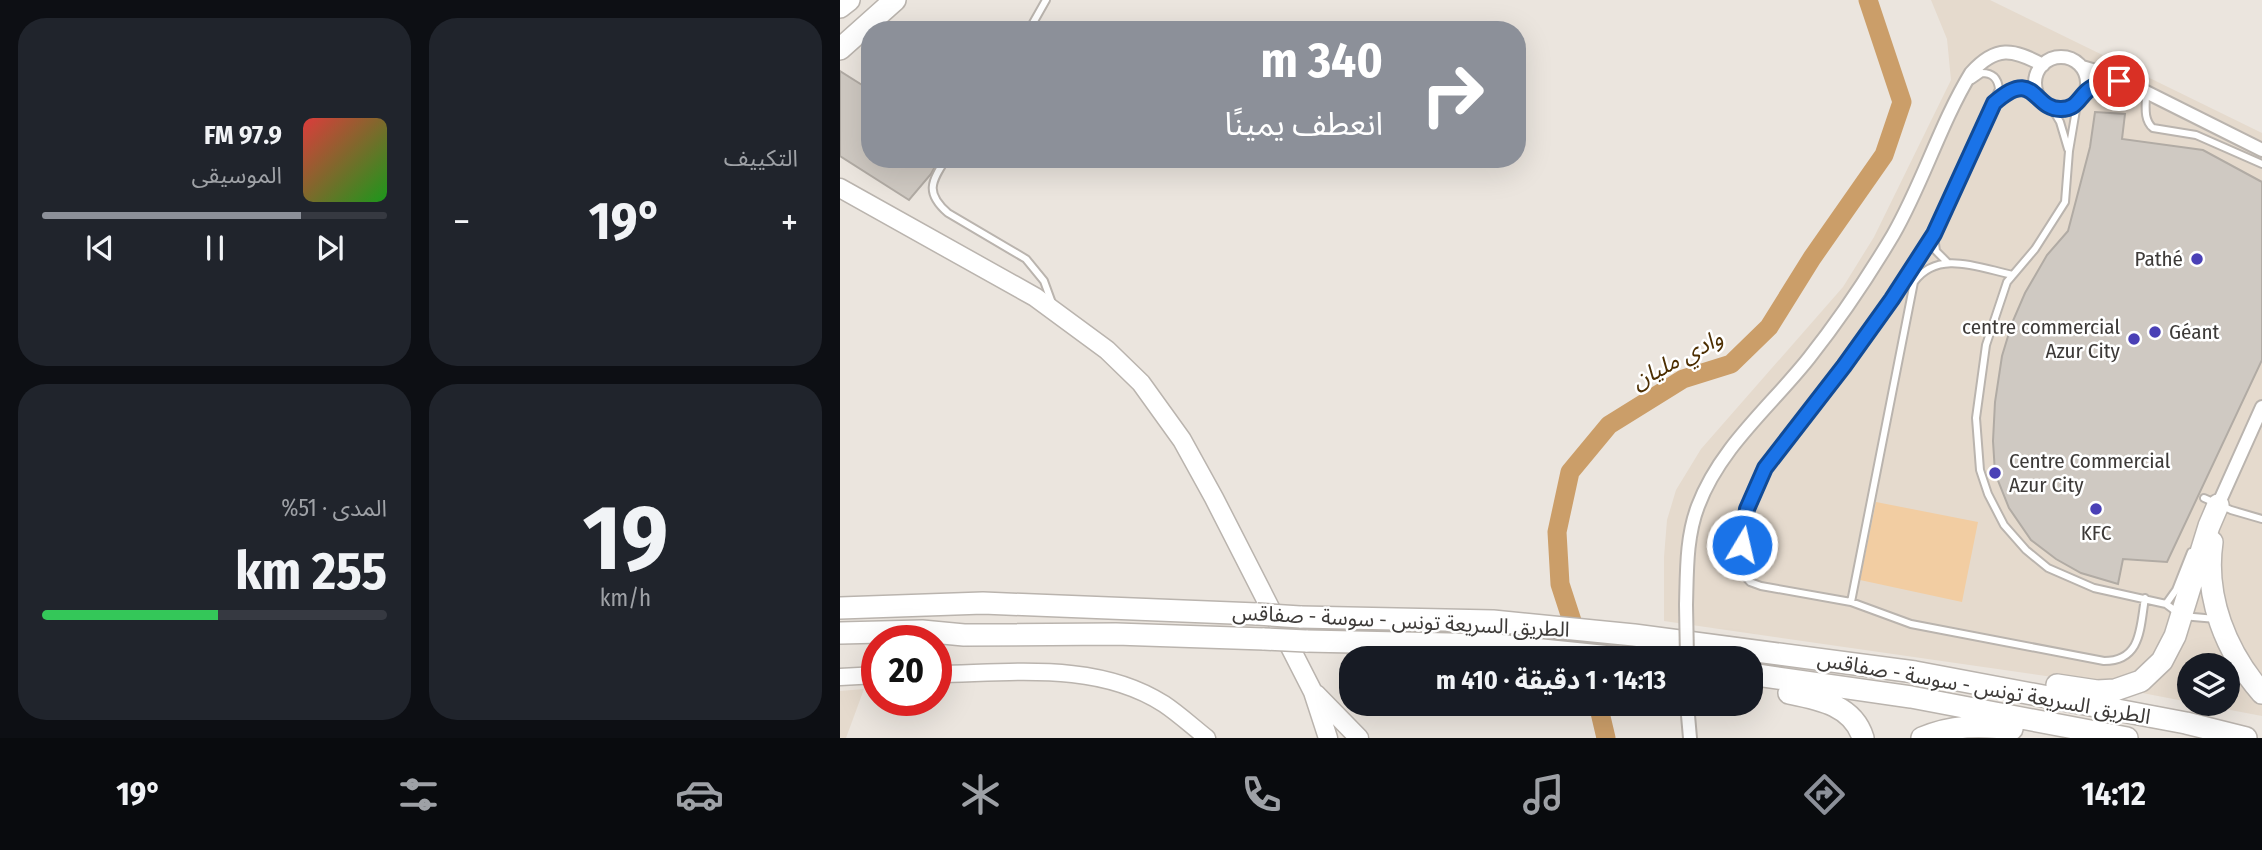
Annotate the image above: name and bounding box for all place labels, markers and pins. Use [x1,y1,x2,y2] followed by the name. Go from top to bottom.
[2089,51,2149,111] pin
[2135,246,2183,272] place label: Pathé
[2189,251,2205,267] marker: Pathé
[1962,314,2121,364] place label: centre commercial Azur City
[2169,319,2220,345] place label: Géant
[2147,324,2163,340] marker: Géant
[2126,331,2142,347] marker: centre commercial Azur City
[2009,448,2171,498] place label: Centre Commercial Azur City
[1987,465,2003,481] marker: Centre Commercial Azur City
[2088,501,2104,517] marker: KFC
[2081,520,2112,546] place label: KFC

